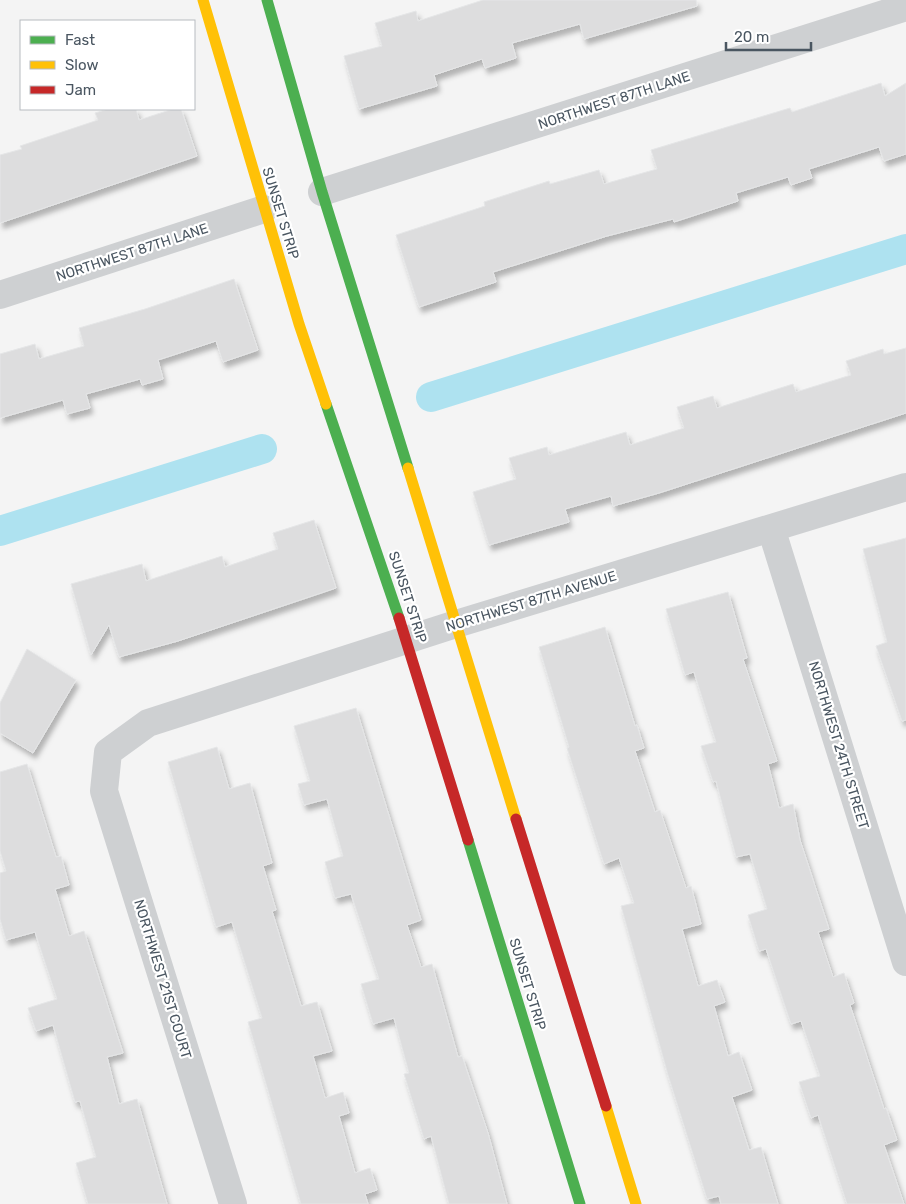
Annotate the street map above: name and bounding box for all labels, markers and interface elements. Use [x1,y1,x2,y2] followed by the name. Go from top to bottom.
[20,20,195,110] legend
[726,20,811,52] scale bar
[734,28,769,46] text: 20 m
[65,31,95,49] text: Fast
[65,56,98,74] text: Slow
[536,68,692,133] street label: NORTHWEST 87TH LANE
[65,81,96,99] text: Jam
[258,165,303,261] street label: SUNSET STRIP
[54,220,210,285] street label: NORTHWEST 87TH LANE
[385,549,430,645] street label: SUNSET STRIP
[444,567,618,636] street label: NORTHWEST 87TH AVENUE
[805,659,872,831] street label: NORTHWEST 24TH STREET
[130,897,195,1061] street label: NORTHWEST 21ST COURT
[505,936,550,1032] street label: SUNSET STRIP

